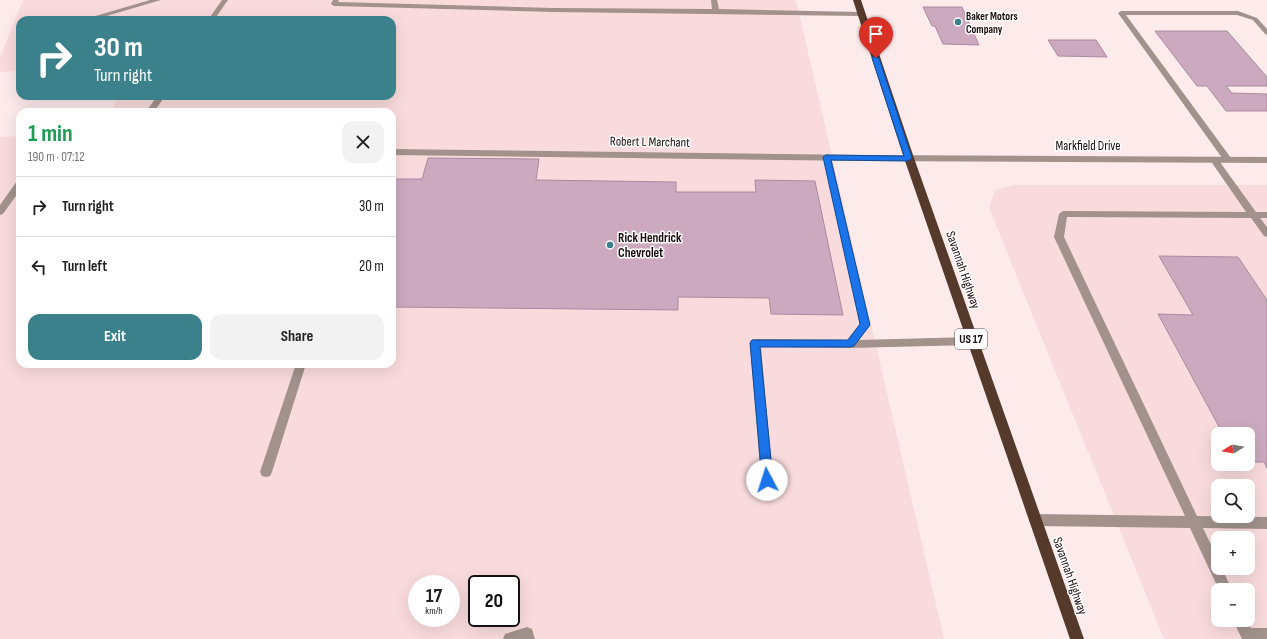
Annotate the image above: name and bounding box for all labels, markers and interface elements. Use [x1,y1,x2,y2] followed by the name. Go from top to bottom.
[966,10,1018,36] place label: Baker Motors Company
[859,17,893,58] pin
[953,17,963,27] marker: Baker Motors Company
[865,23,887,45] icon: arrive
[94,31,143,64] text: 30 m
[28,32,80,84] icon: right
[94,65,152,86] text: Turn right
[28,119,73,148] text: 1 min
[342,121,384,163] button: close
[610,133,690,151] street label: Robert L Marchant
[1056,138,1120,154] street label: Markfield Drive
[28,149,85,165] text: 190 m · 07:12
[28,196,50,218] icon: right
[62,197,114,216] text: Turn right
[359,197,384,216] text: 30 m
[942,229,984,311] street label: Savannah Highway
[618,230,682,261] place label: Rick Hendrick Chevrolet
[605,240,615,250] marker: Rick Hendrick Chevrolet
[28,256,50,278] icon: left
[62,257,107,276] text: Turn left
[359,257,384,276] text: 20 m
[28,314,202,360] button: Exit
[210,314,384,360] button: Share
[955,329,987,349] road number: US 17
[1211,427,1255,471] north arrow
[1211,427,1255,627] map controls
[746,459,788,501] position arrow
[1211,479,1255,523] button: search
[1211,531,1255,575] button: +
[1049,535,1091,617] street label: Savannah Highway
[468,575,520,627] speed limit sign: 20
[1211,583,1255,627] button: −
[426,584,442,608] text: 17
[425,605,443,617] text: km/h

